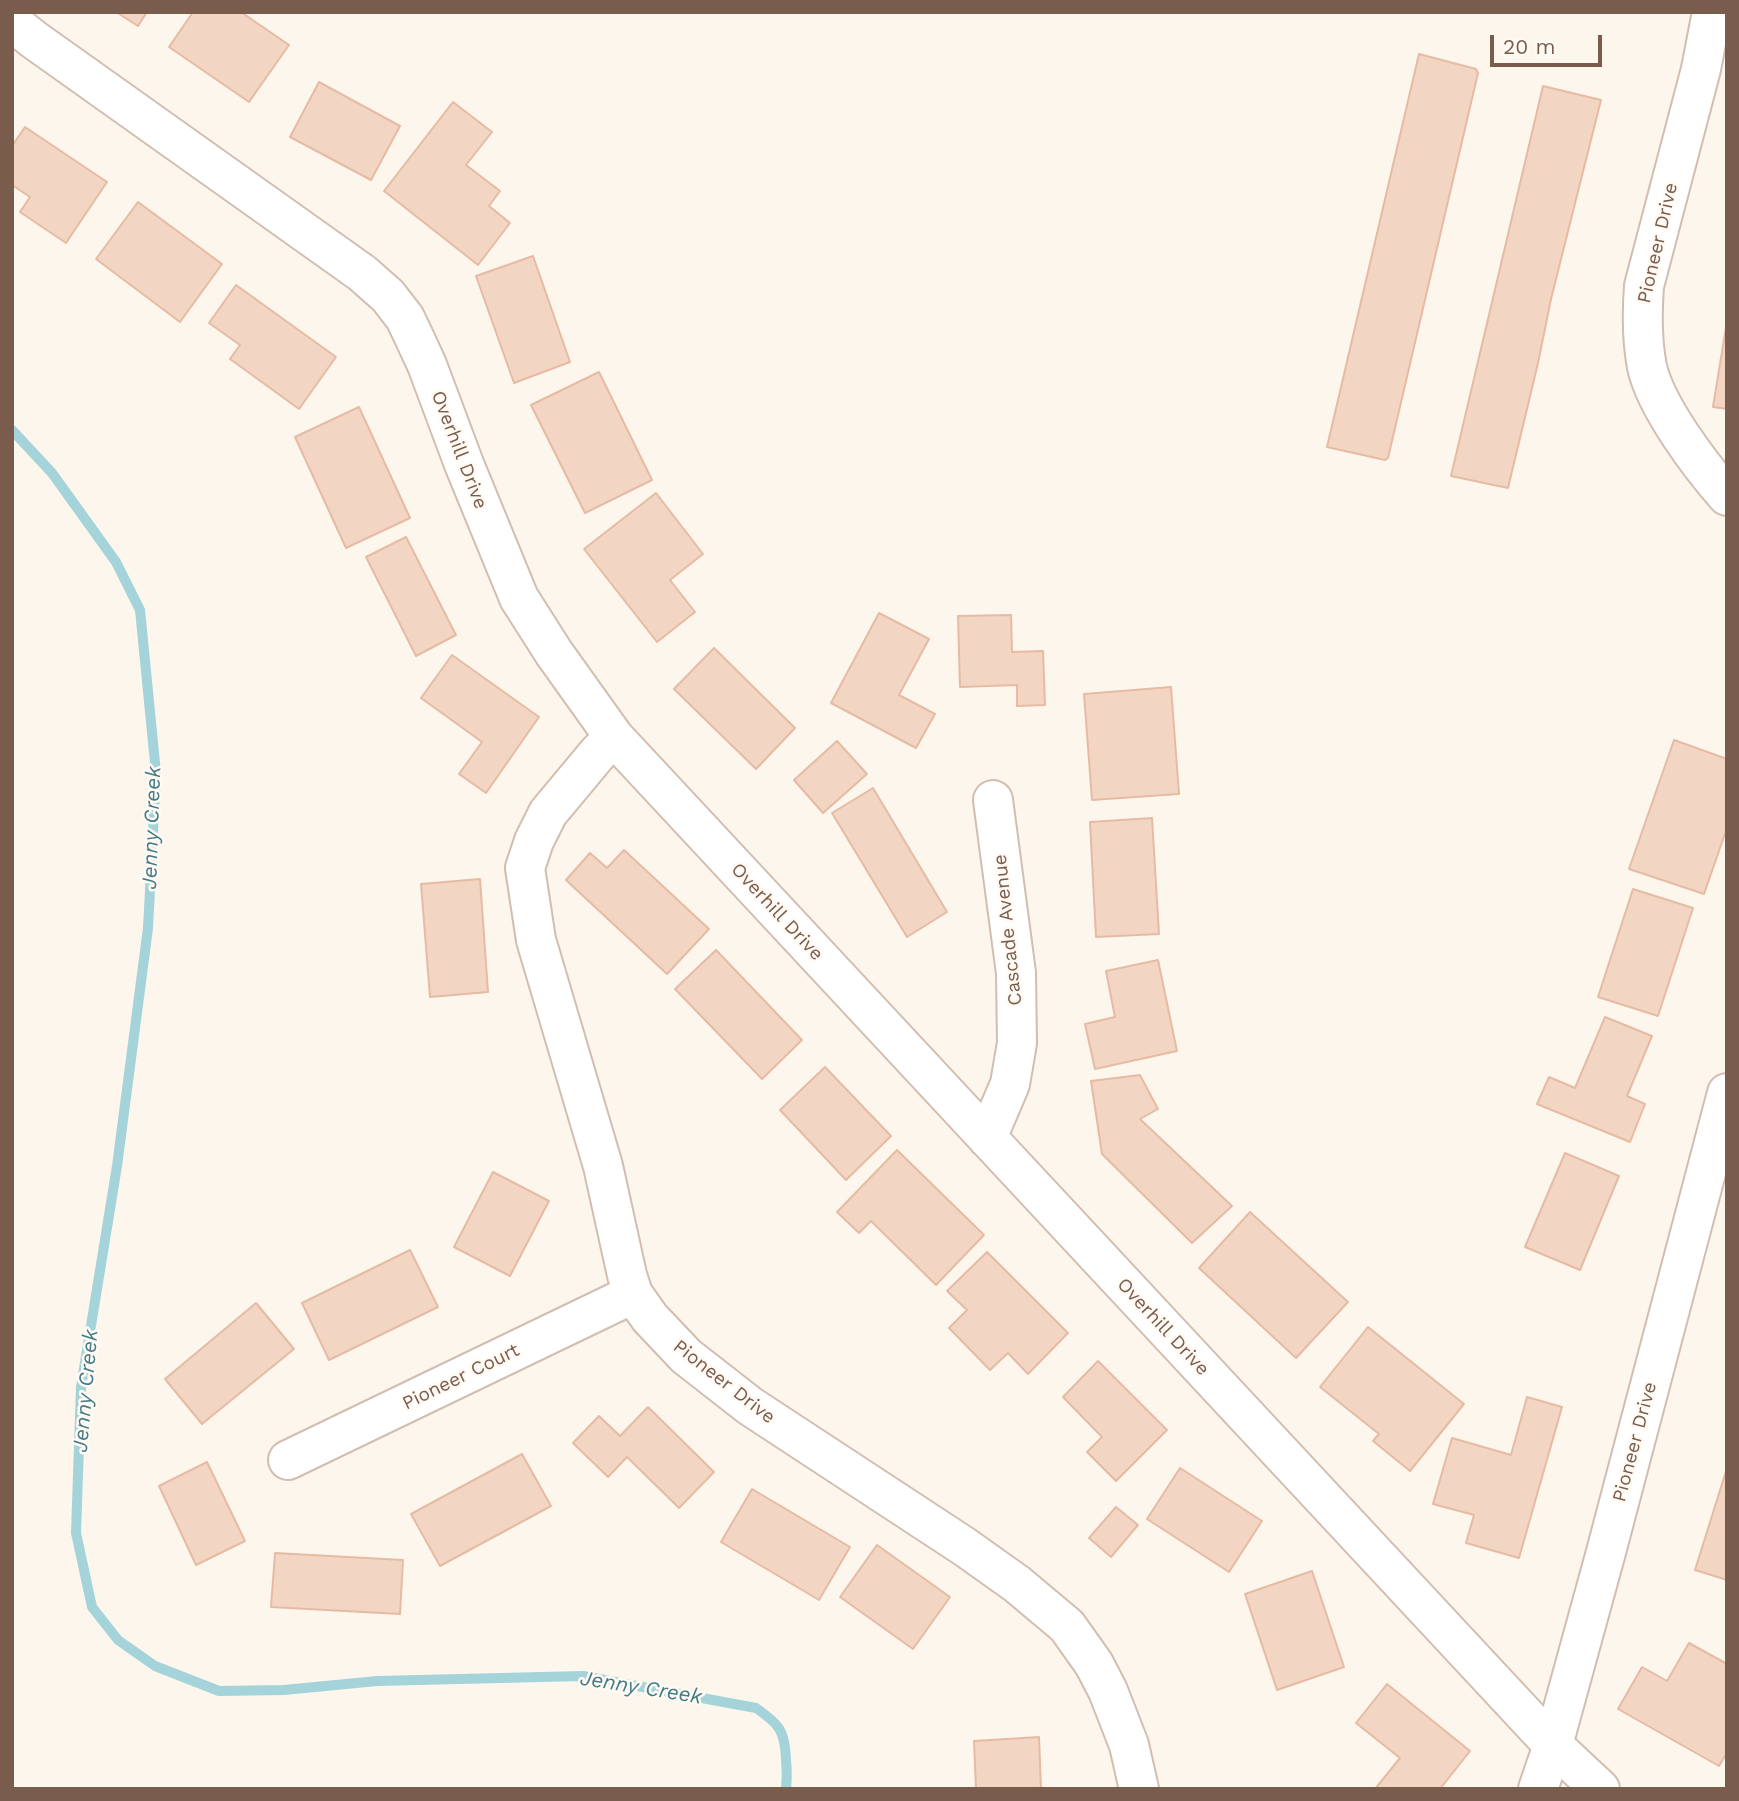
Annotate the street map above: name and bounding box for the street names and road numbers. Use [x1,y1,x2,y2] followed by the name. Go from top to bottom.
[1633,180,1683,306] street label: Pioneer Drive
[426,388,492,512] street label: Overhill Drive
[989,853,1027,1007] street label: Cascade Avenue
[726,859,828,965] street label: Overhill Drive
[1112,1274,1214,1380] street label: Overhill Drive
[668,1335,780,1429] street label: Pioneer Drive
[399,1339,523,1415] street label: Pioneer Court
[1608,1380,1662,1504] street label: Pioneer Drive

